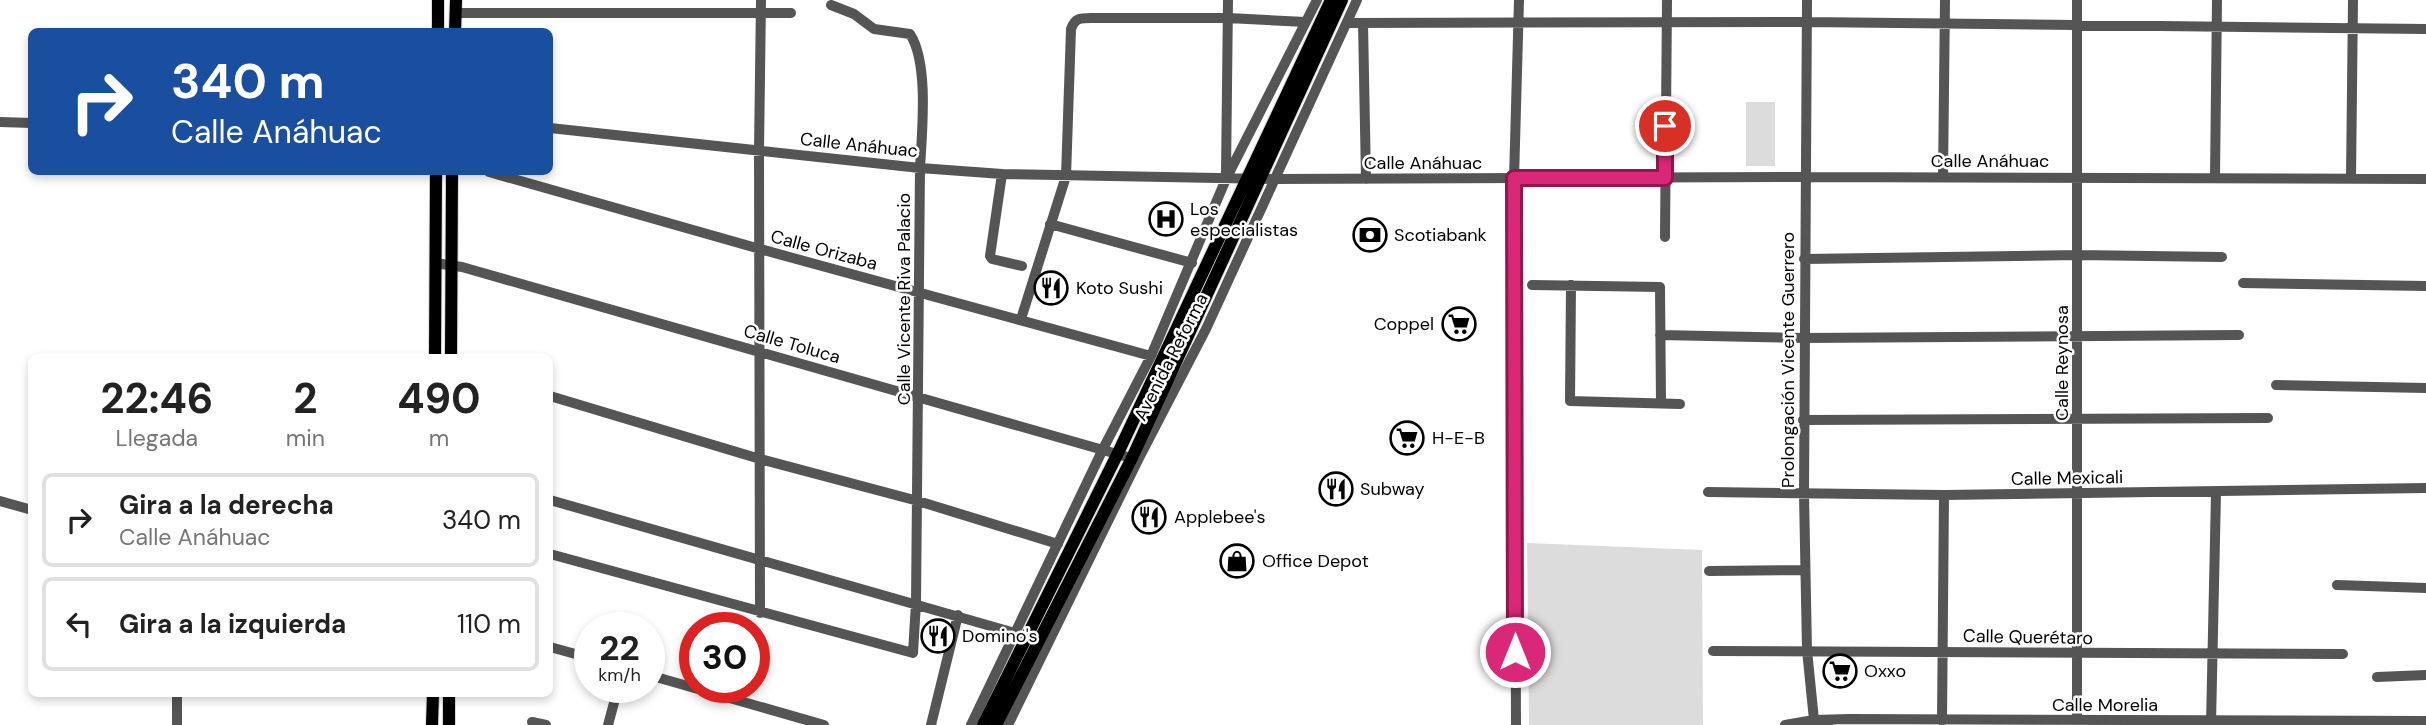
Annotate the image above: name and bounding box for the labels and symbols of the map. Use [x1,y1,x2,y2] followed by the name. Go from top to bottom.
[1635,96,1695,156] pin
[799,127,919,163] street label: Calle Anáhuac
[1931,149,2049,173] street label: Calle Anáhuac
[1364,151,1482,175] street label: Calle Anáhuac
[892,193,916,405] street label: Calle Vicente Riva Palacio
[1190,197,1298,242] place label: Los especialistas
[1147,200,1185,238] hospital icon: Los especialistas
[1351,216,1389,254] bank icon: Scotiabank
[1394,223,1487,247] place label: Scotiabank
[768,224,880,276] street label: Calle Orizaba
[1776,232,1800,488] street label: Prolongación Vicente Guerrero
[1032,269,1070,307] restaurant icon: Koto Sushi
[1076,276,1163,300] place label: Koto Sushi
[1129,289,1213,425] street label: Avenida Reforma
[1440,305,1478,343] supermarket icon: Coppel
[2050,305,2074,421] street label: Calle Reynosa
[1374,312,1434,336] place label: Coppel
[741,319,843,369] street label: Calle Toluca
[1388,419,1426,457] supermarket icon: H-E-B
[1432,426,1485,450] place label: H-E-B
[2011,465,2123,491] street label: Calle Mexicali
[1317,470,1355,508] restaurant icon: Subway
[1360,477,1425,501] place label: Subway
[1130,498,1168,536] restaurant icon: Applebee's
[1174,505,1266,529] place label: Applebee's
[1218,542,1256,580] shop icon: Office Depot
[1262,549,1369,573] place label: Office Depot
[679,612,770,703] speed limit sign: 30
[1478,615,1552,689] position arrow
[919,617,957,655] restaurant icon: Domino's
[962,624,1038,648] place label: Domino's
[1963,624,2093,650] street label: Calle Querétaro
[1821,652,1859,690] supermarket icon: Oxxo
[1864,659,1906,683] place label: Oxxo
[2052,693,2158,717] street label: Calle Morelia

